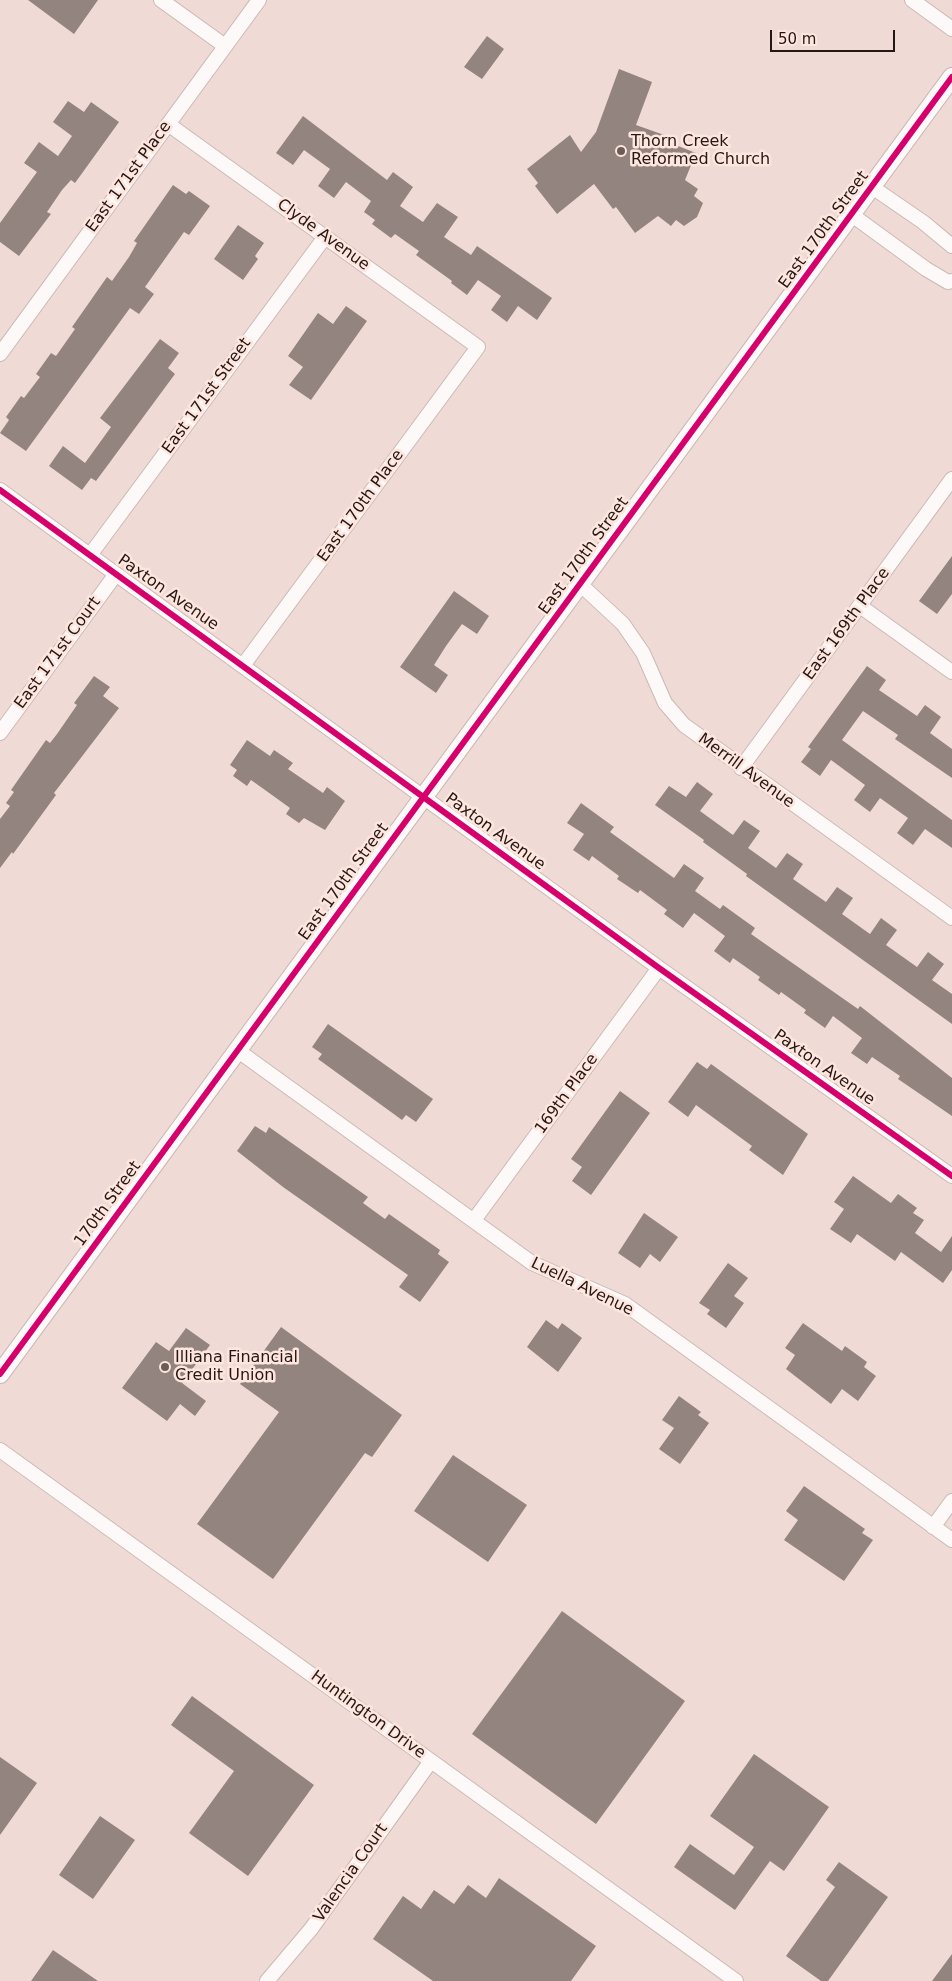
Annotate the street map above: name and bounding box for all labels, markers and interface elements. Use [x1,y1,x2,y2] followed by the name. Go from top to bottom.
[772,20,897,52] scale bar
[778,30,816,48] text: 50 m
[82,118,176,236] street label: East 171st Place
[631,132,770,170] place label: Thorn Creek Reformed Church
[615,145,627,157] marker: Thorn Creek Reformed Church
[775,168,873,292] street label: East 170th Street
[273,195,373,275] street label: Clyde Avenue
[159,334,255,458] street label: East 171st Street
[314,446,408,566] street label: East 170th Place
[535,494,633,618] street label: East 170th Street
[114,551,222,635] street label: Paxton Avenue
[800,564,894,684] street label: East 169th Place
[11,593,105,713] street label: East 171st Court
[694,730,798,812] street label: Merrill Avenue
[441,789,549,875] street label: Paxton Avenue
[295,820,393,944] street label: East 170th Street
[770,1026,878,1110] street label: Paxton Avenue
[531,1050,603,1138] street label: 169th Place
[71,1158,145,1250] street label: 170th Street
[528,1254,636,1320] street label: Luella Avenue
[175,1348,298,1386] place label: Illiana Financial Credit Union
[159,1361,171,1373] marker: Illiana Financial Credit Union
[307,1667,429,1763] street label: Huntington Drive
[310,1820,392,1926] street label: Valencia Court

